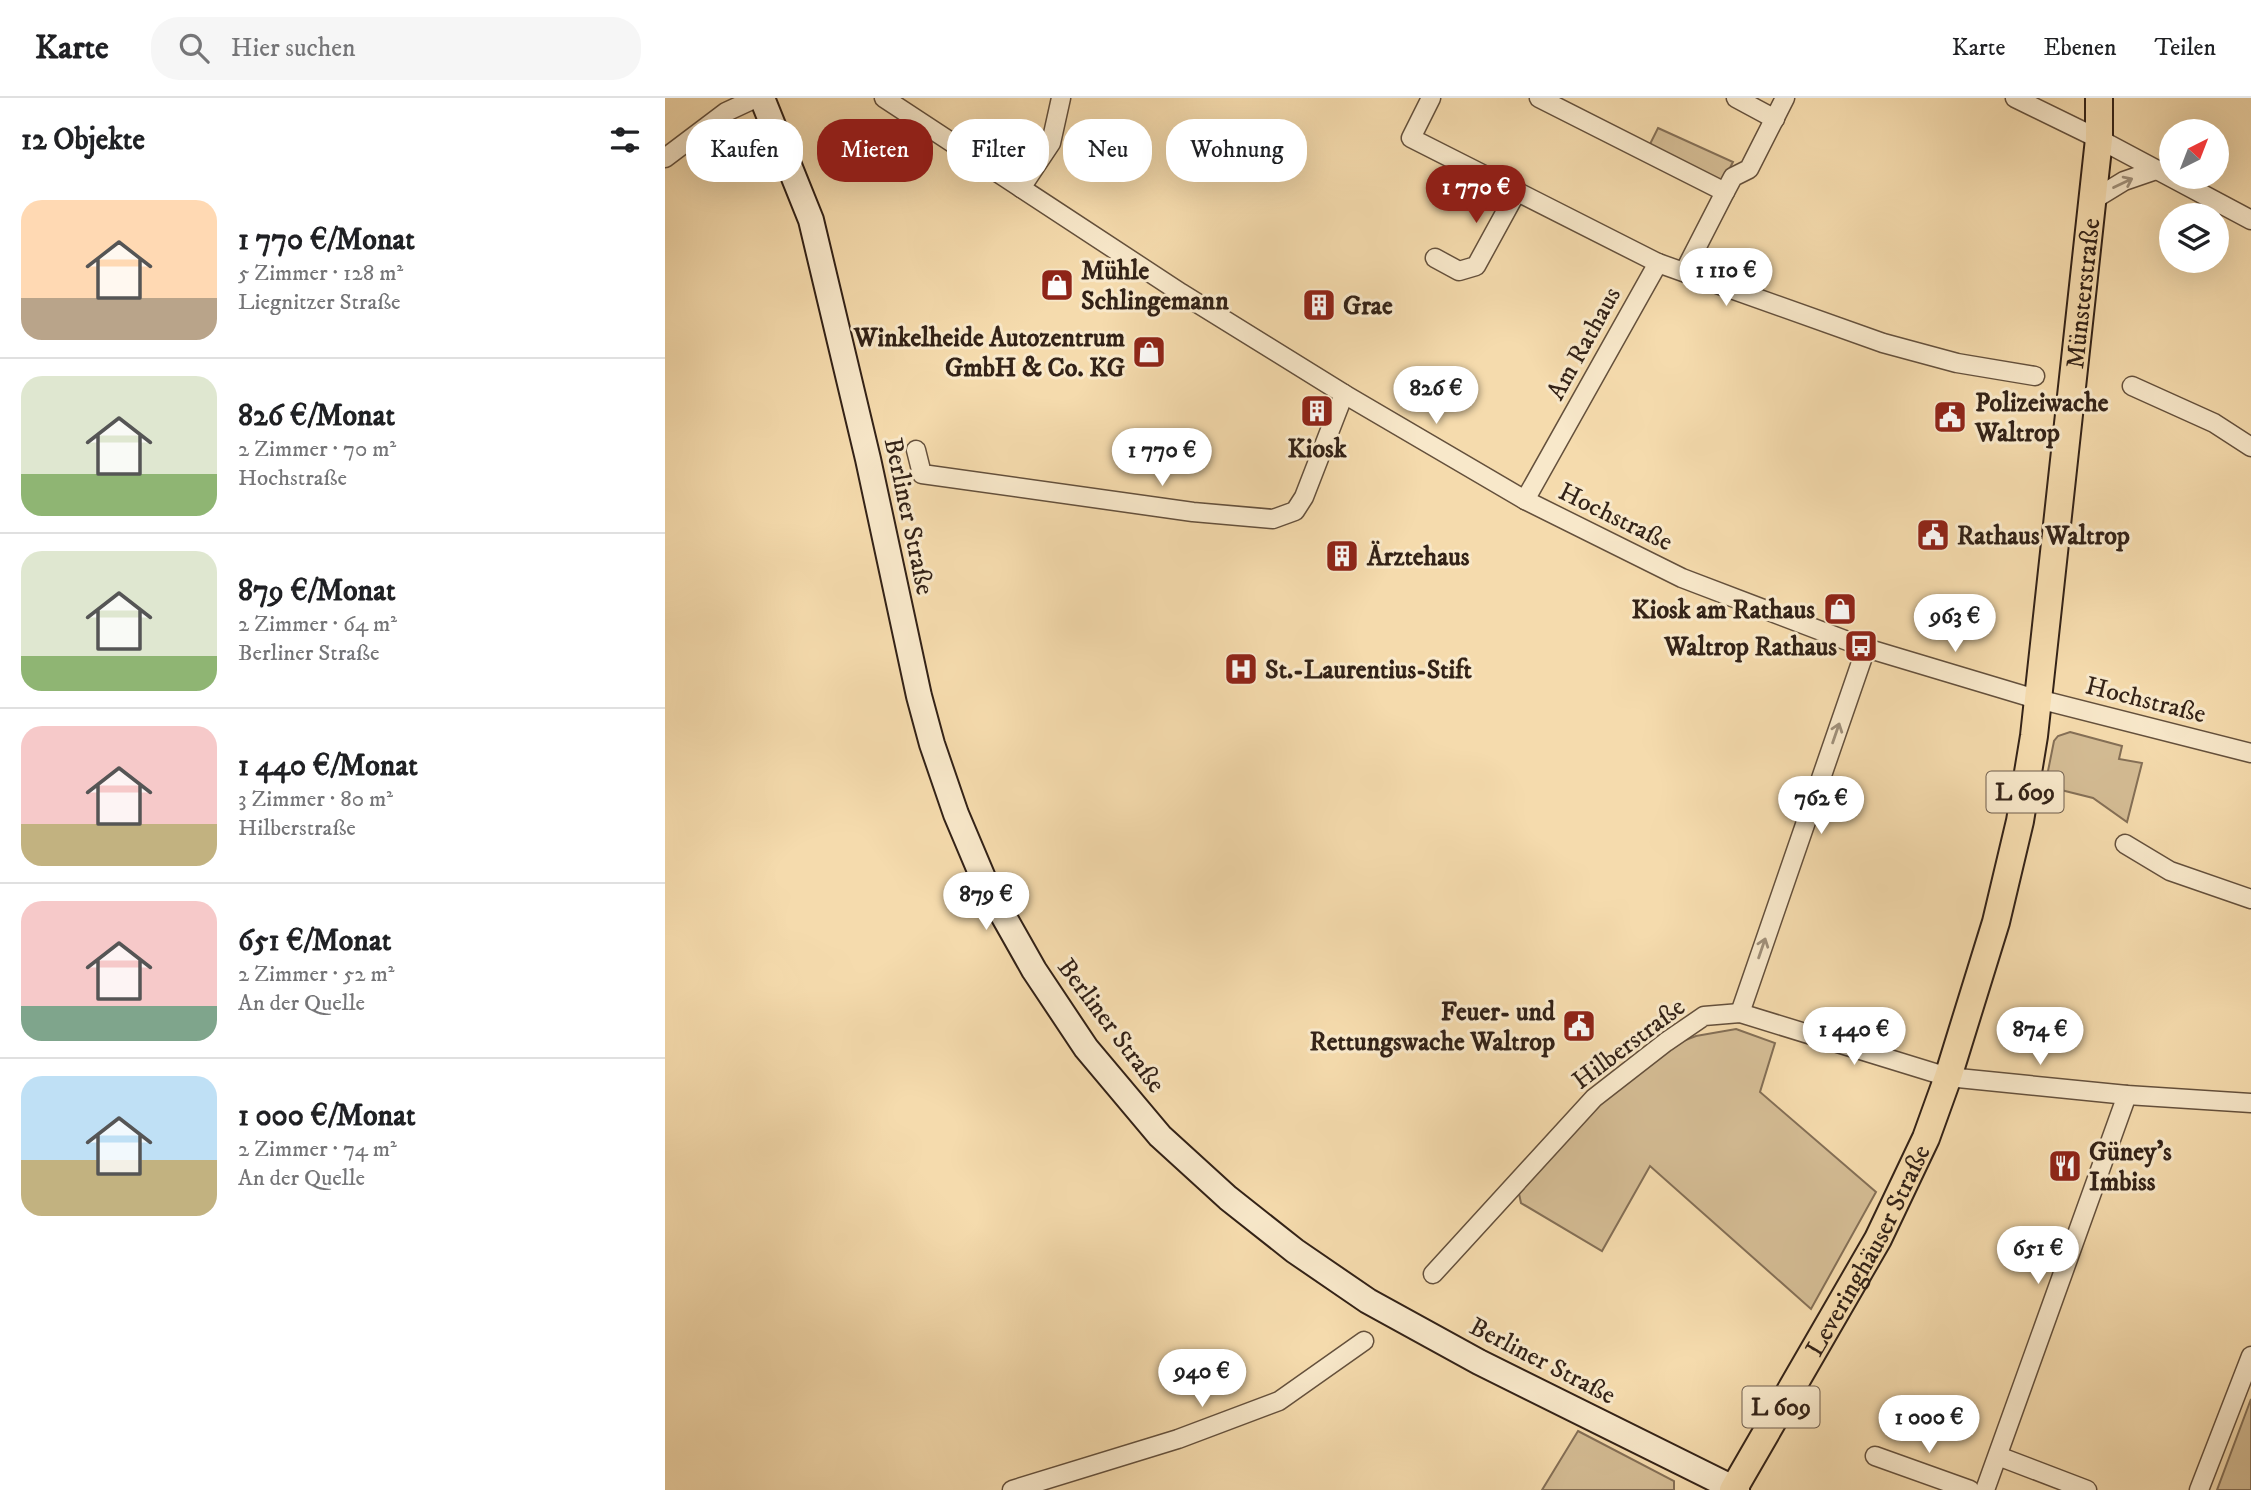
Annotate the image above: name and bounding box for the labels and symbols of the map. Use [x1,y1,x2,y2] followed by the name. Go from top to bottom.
[2159,119,2229,189] north arrow
[1411,166,1541,225] pin: 1 770 €
[2112,176,2133,189] one-way arrow
[2059,217,2108,371] street label: Münsterstraße
[1661,248,1791,308] pin: 1 110 €
[1081,255,1229,318] place label: Mühle Schlingemann
[1038,266,1076,304] shop icon: Mühle Schlingemann
[1540,281,1629,406] street label: Am Rathaus
[1300,286,1338,324] building icon: Grae
[1343,290,1393,323] place label: Grae
[853,322,1125,385] place label: Winkelheide Autozentrum GmbH & Co. KG
[1130,333,1168,371] shop icon: Winkelheide Autozentrum GmbH & Co. KG
[1387,366,1485,426] pin: 826 €
[1974,387,2109,450] place label: Polizeiwache Waltrop
[1298,392,1336,430] building icon: Kiosk
[1931,398,1969,436] public building icon: Polizeiwache Waltrop
[1097,428,1227,488] pin: 1 770 €
[1287,433,1348,466] place label: Kiosk
[876,435,941,598] street label: Berliner Straße
[1553,476,1678,559] street label: Hochstraße
[1914,516,1952,554] public building icon: Rathaus Waltrop
[1957,520,2130,553] place label: Rathaus Waltrop
[1323,537,1361,575] building icon: Ärztehaus
[1366,540,1470,574] place label: Ärztehaus
[1821,590,1859,628] shop icon: Kiosk am Rathaus
[1632,594,1815,627] place label: Kiosk am Rathaus
[1906,594,2004,654] pin: 963 €
[1842,627,1880,665] bus stop icon: Waltrop Rathaus
[1663,631,1837,664] place label: Waltrop Rathaus
[1222,650,1260,688] hospital icon: St.-Laurentius-Stift
[1265,654,1473,687] place label: St.-Laurentius-Stift
[2082,670,2209,731] street label: Hochstraße
[1830,722,1843,744] one-way arrow
[1987,772,2063,812] road number: L 609
[1772,776,1870,836] pin: 762 €
[937,872,1035,932] pin: 879 €
[1757,938,1769,960] one-way arrow
[1049,952,1172,1100] street label: Berliner Straße
[1566,991,1692,1097] street label: Hilberstraße
[1310,996,1556,1059] place label: Feuer- und Rettungswache Waltrop
[1560,1007,1598,1045] public building icon: Feuer- und Rettungswache Waltrop
[1789,1007,1919,1067] pin: 1 440 €
[1991,1007,2089,1067] pin: 874 €
[2089,1136,2172,1199] place label: Güney's Imbiss
[1799,1140,1938,1363] street label: Leveringhäuser Straße
[2046,1147,2084,1185] restaurant icon: Güney's Imbiss
[1989,1226,2087,1286] pin: 651 €
[1464,1310,1621,1412] street label: Berliner Straße
[1153,1350,1251,1409] pin: 940 €
[1743,1386,1819,1428] road number: L 609
[1864,1396,1994,1455] pin: 1 000 €

